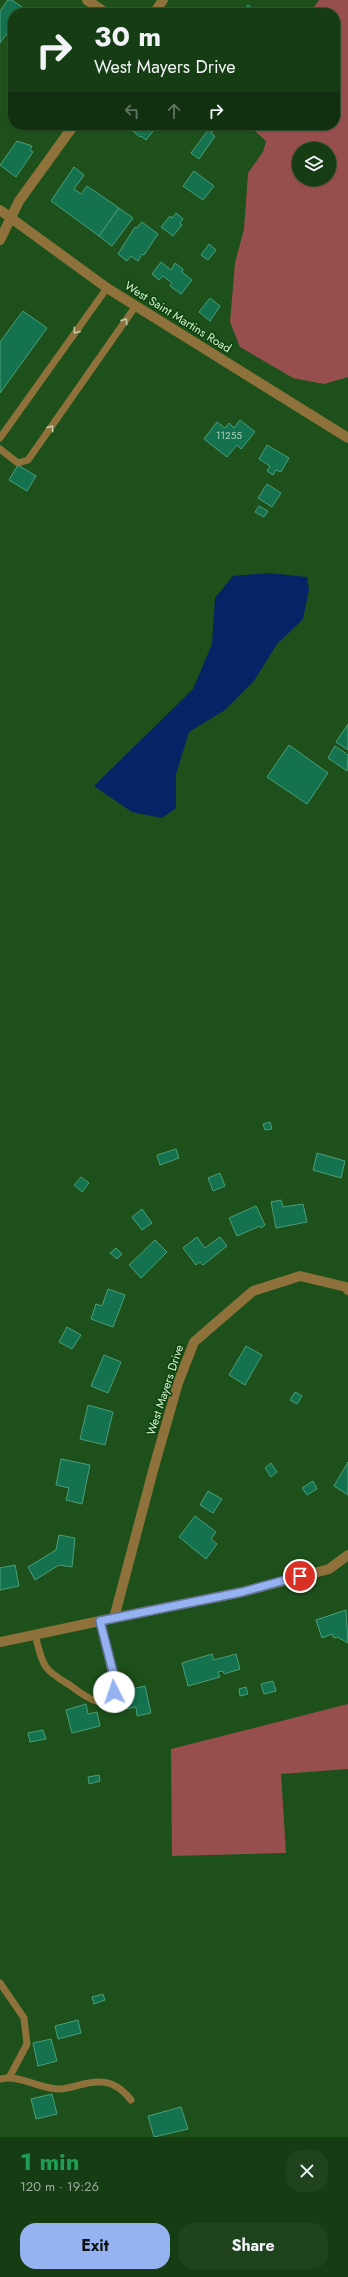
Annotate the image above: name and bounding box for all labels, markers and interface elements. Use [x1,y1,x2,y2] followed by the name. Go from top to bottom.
[94,16,161,57] text: 30 m
[28,24,80,76] icon: right
[94,54,236,80] text: West Mayers Drive
[121,100,143,122] icon: left
[163,100,185,122] icon: ahead
[205,100,227,122] icon: right
[292,142,336,186] map controls
[292,142,336,186] button: layers
[121,277,235,357] street label: West Saint Martins Road
[120,319,127,326] one-way arrow
[74,327,81,334] one-way arrow
[46,425,53,432] one-way arrow
[216,428,242,443] house number: 11255
[142,1342,188,1438] street label: West Mayers Drive
[283,1559,317,1593] pin
[289,1565,311,1587] icon: arrive
[93,1671,135,1713] position arrow
[20,2144,80,2179] text: 1 min
[286,2150,328,2192] button: close
[20,2177,99,2196] text: 120 m · 19:26
[20,2223,170,2269] button: Exit
[178,2223,328,2269] button: Share

